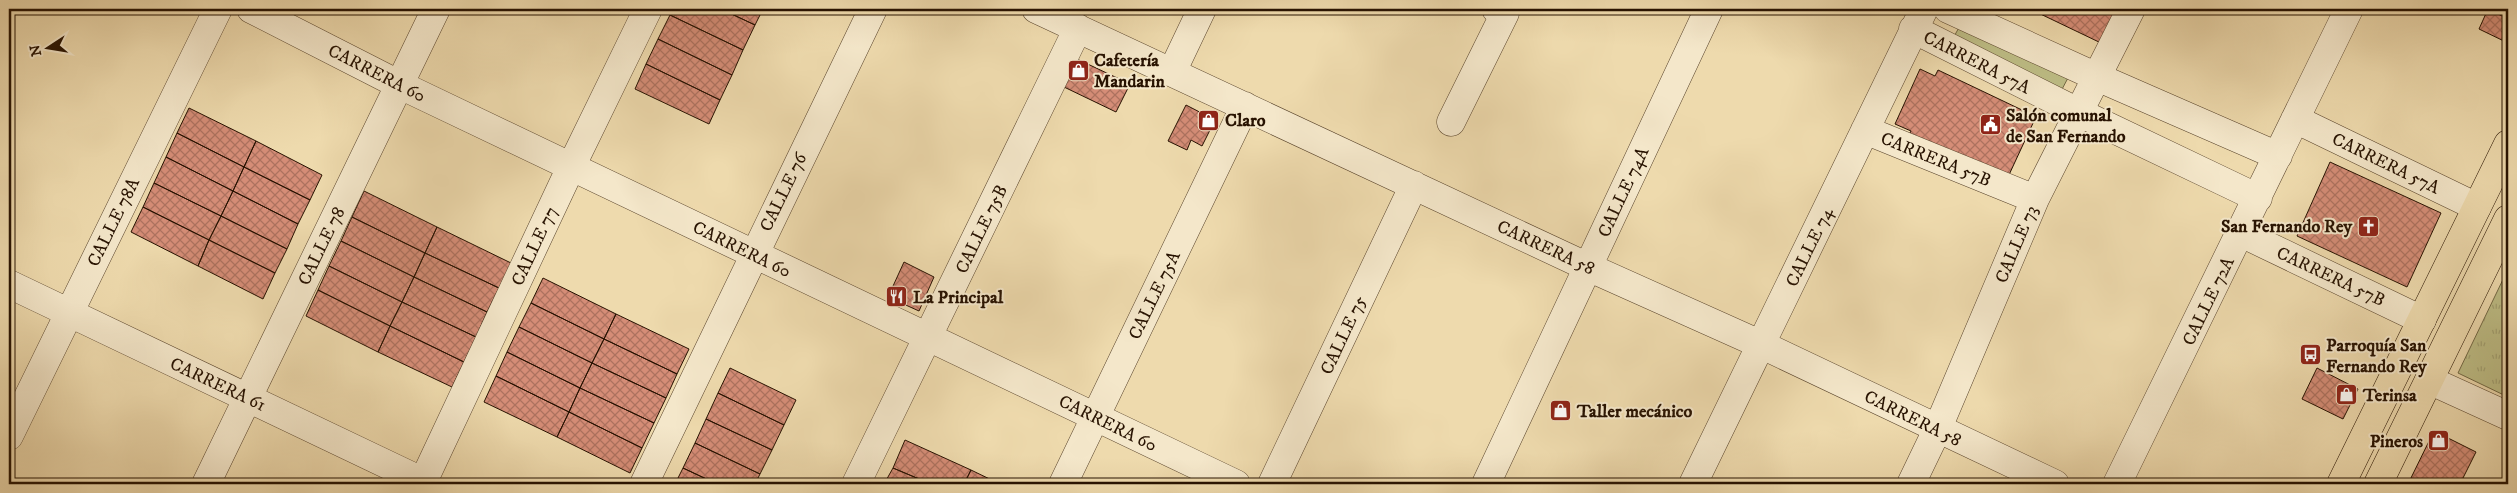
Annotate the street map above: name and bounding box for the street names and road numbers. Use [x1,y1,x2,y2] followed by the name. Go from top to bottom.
[1919,26,2034,100] street label: CARRERA 57A
[324,40,429,108] street label: CARRERA 60
[1877,128,1994,192] street label: CARRERA 57B
[2328,128,2444,200] street label: CARRERA 57A
[1593,143,1655,241] street label: CALLE 74A
[755,149,813,235] street label: CALLE 76
[83,174,145,270] street label: CALLE 78A
[951,182,1013,277] street label: CALLE 75B
[1991,202,2043,287] street label: CALLE 73
[507,203,563,290] street label: CALLE 77
[293,204,350,289] street label: CALLE 78
[1781,204,1839,291] street label: CALLE 74
[1493,216,1598,280] street label: CARRERA 58
[689,217,794,283] street label: CARRERA 60
[2273,242,2388,312] street label: CARRERA 57B
[1124,247,1186,343] street label: CALLE 75A
[2178,253,2240,349] street label: CALLE 72A
[1316,293,1372,378] street label: CALLE 75
[166,353,269,417] street label: CARRERA 61
[1860,386,1965,452] street label: CARRERA 58
[1055,391,1160,457] street label: CARRERA 60

